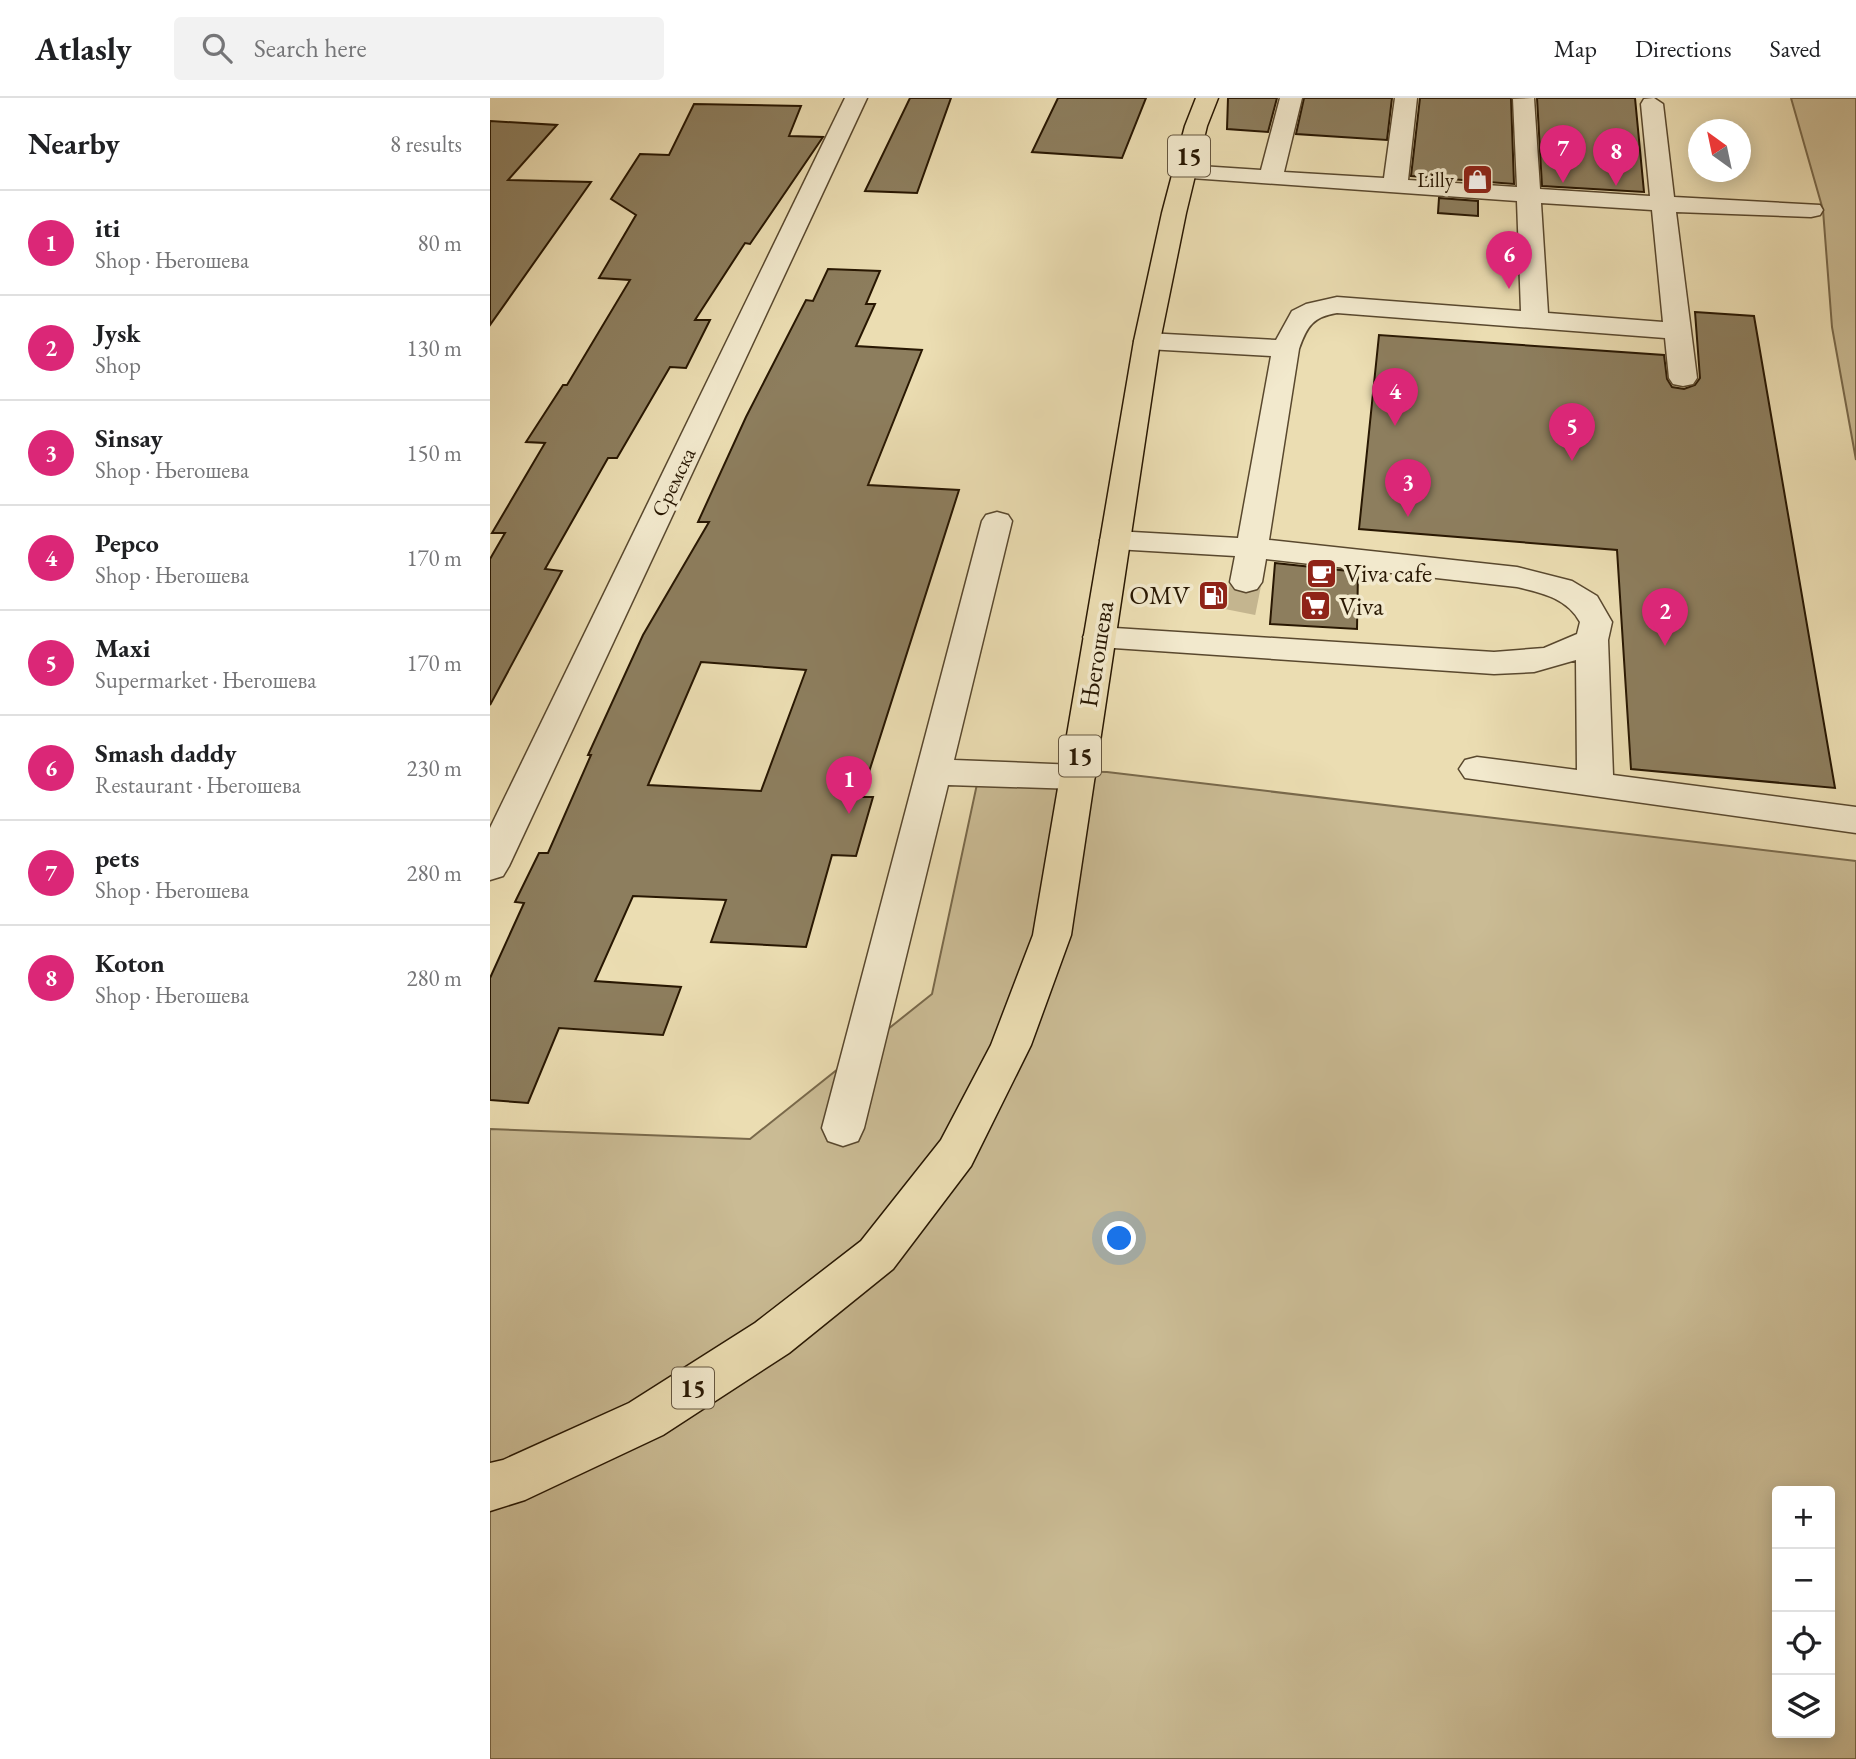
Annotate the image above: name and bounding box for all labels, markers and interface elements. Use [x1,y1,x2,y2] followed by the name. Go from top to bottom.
[174,17,664,80] search box
[35,27,132,70] text: Atlasly
[198,29,236,67] icon: search
[254,31,367,65] text: Search here
[1554,33,1597,64] text: Map
[1635,33,1732,64] text: Directions
[1770,33,1821,64] text: Saved
[1688,119,1751,182] north arrow
[28,124,120,163] text: Nearby
[1540,125,1586,183] pin: 7
[1593,128,1639,186] pin: 8
[390,129,462,159] text: 8 results
[1168,136,1210,176] road number: 15
[1460,162,1494,196] shop icon: Lilly
[1417,166,1455,193] place label: Lilly
[95,211,120,245] text: iti
[45,228,57,258] text: 1
[417,228,462,258] text: 80 m
[1486,231,1532,289] pin: 6
[95,245,249,275] text: Shop · Његошева
[95,316,140,350] text: Jysk
[45,333,57,363] text: 2
[406,333,462,363] text: 130 m
[95,350,141,380] text: Shop
[1372,368,1418,426] pin: 4
[1549,403,1595,461] pin: 5
[95,421,163,455] text: Sinsay
[45,438,57,468] text: 3
[406,438,462,468] text: 150 m
[645,443,702,521] street label: Сремска
[95,455,249,485] text: Shop · Његошева
[1385,459,1431,517] pin: 3
[95,526,159,560] text: Pepco
[45,543,57,573] text: 4
[406,543,462,573] text: 170 m
[1304,556,1338,590] cafe icon: Viva cafe
[1344,556,1432,590] place label: Viva cafe
[95,560,249,590] text: Shop · Његошева
[1129,578,1191,612] place label: OMV
[1196,578,1230,612] fuel station icon: OMV
[1642,588,1688,646] pin: 2
[1299,589,1333,623] supermarket icon: Viva
[1339,589,1384,623] place label: Viva
[1071,598,1121,709] street label: Његошева
[95,631,151,665] text: Maxi
[45,648,57,678] text: 5
[406,648,462,678] text: 170 m
[95,665,317,695] text: Supermarket · Његошева
[95,736,237,770] text: Smash daddy
[1059,736,1101,776] road number: 15
[45,753,57,783] text: 6
[406,753,462,783] text: 230 m
[826,756,872,814] pin: 1
[95,770,301,800] text: Restaurant · Његошева
[95,841,139,875] text: pets
[45,858,57,888] text: 7
[406,858,462,888] text: 280 m
[95,875,249,905] text: Shop · Његошева
[95,946,165,980] text: Koton
[45,963,57,993] text: 8
[406,963,462,993] text: 280 m
[95,980,249,1010] text: Shop · Његошева
[1102,1221,1136,1255] your location
[672,1368,714,1408] road number: 15
[1772,1486,1835,1738] map controls
[1772,1486,1835,1549] button: +
[1772,1549,1835,1612] button: −
[1772,1612,1835,1675] button: locate
[1772,1675,1835,1738] button: layers

